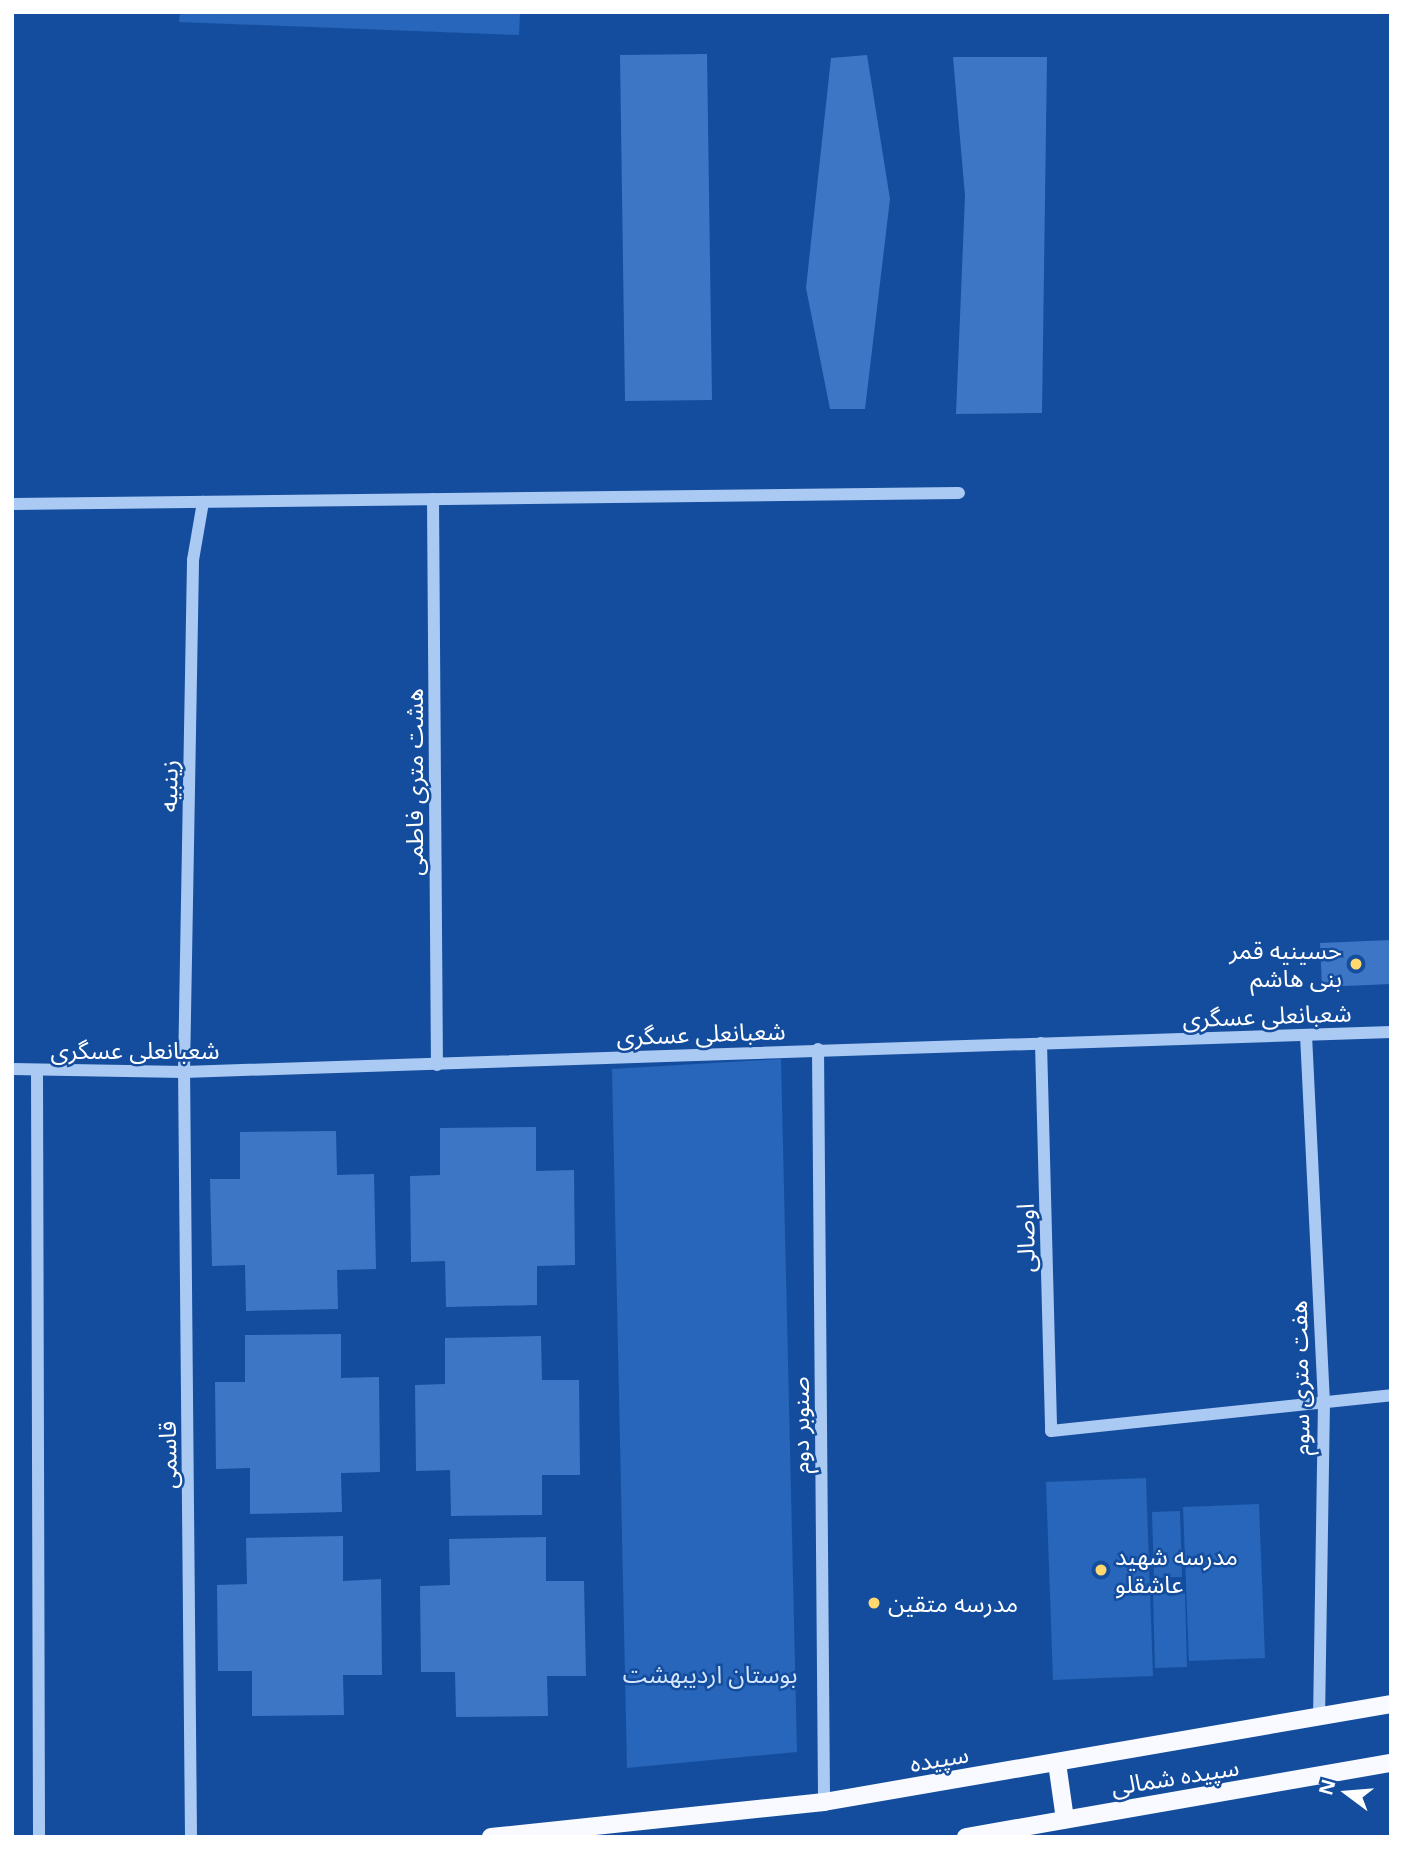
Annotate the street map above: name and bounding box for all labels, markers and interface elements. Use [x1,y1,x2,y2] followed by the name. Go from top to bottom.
[400,688,428,876] street label: هشت متری فاطمی
[153,760,183,812] street label: زینبیه
[1229,936,1342,992] place label: حسینیه قمر بنی هاشم
[1348,956,1364,972] marker: حسینیه قمر بنی هاشم
[1182,998,1352,1032] street label: شعبانعلی عسگری
[616,1016,786,1050] street label: شعبانعلی عسگری
[50,1036,220,1064] street label: شعبانعلی عسگری
[1010,1203,1040,1273] street label: اوصالی
[1283,1300,1315,1456] street label: هفت متری سوم
[786,1376,814,1474] street label: صنوبر دوم
[152,1421,182,1489] street label: قاسمی
[1115,1542,1238,1598] place label: مدرسه شهید عاشقلو
[1093,1562,1109,1578] marker: مدرسه شهید عاشقلو
[888,1589,1018,1617] place label: مدرسه متقین
[866,1595,882,1611] marker: مدرسه متقین
[623,1660,797,1688] park label: بوستان اردیبهشت
[907,1739,971,1777] street label: سپیده
[1109,1752,1241,1800] street label: سپیده شمالی
[1312,1758,1382,1828] north arrow
[1312,1776,1341,1798] text: N

